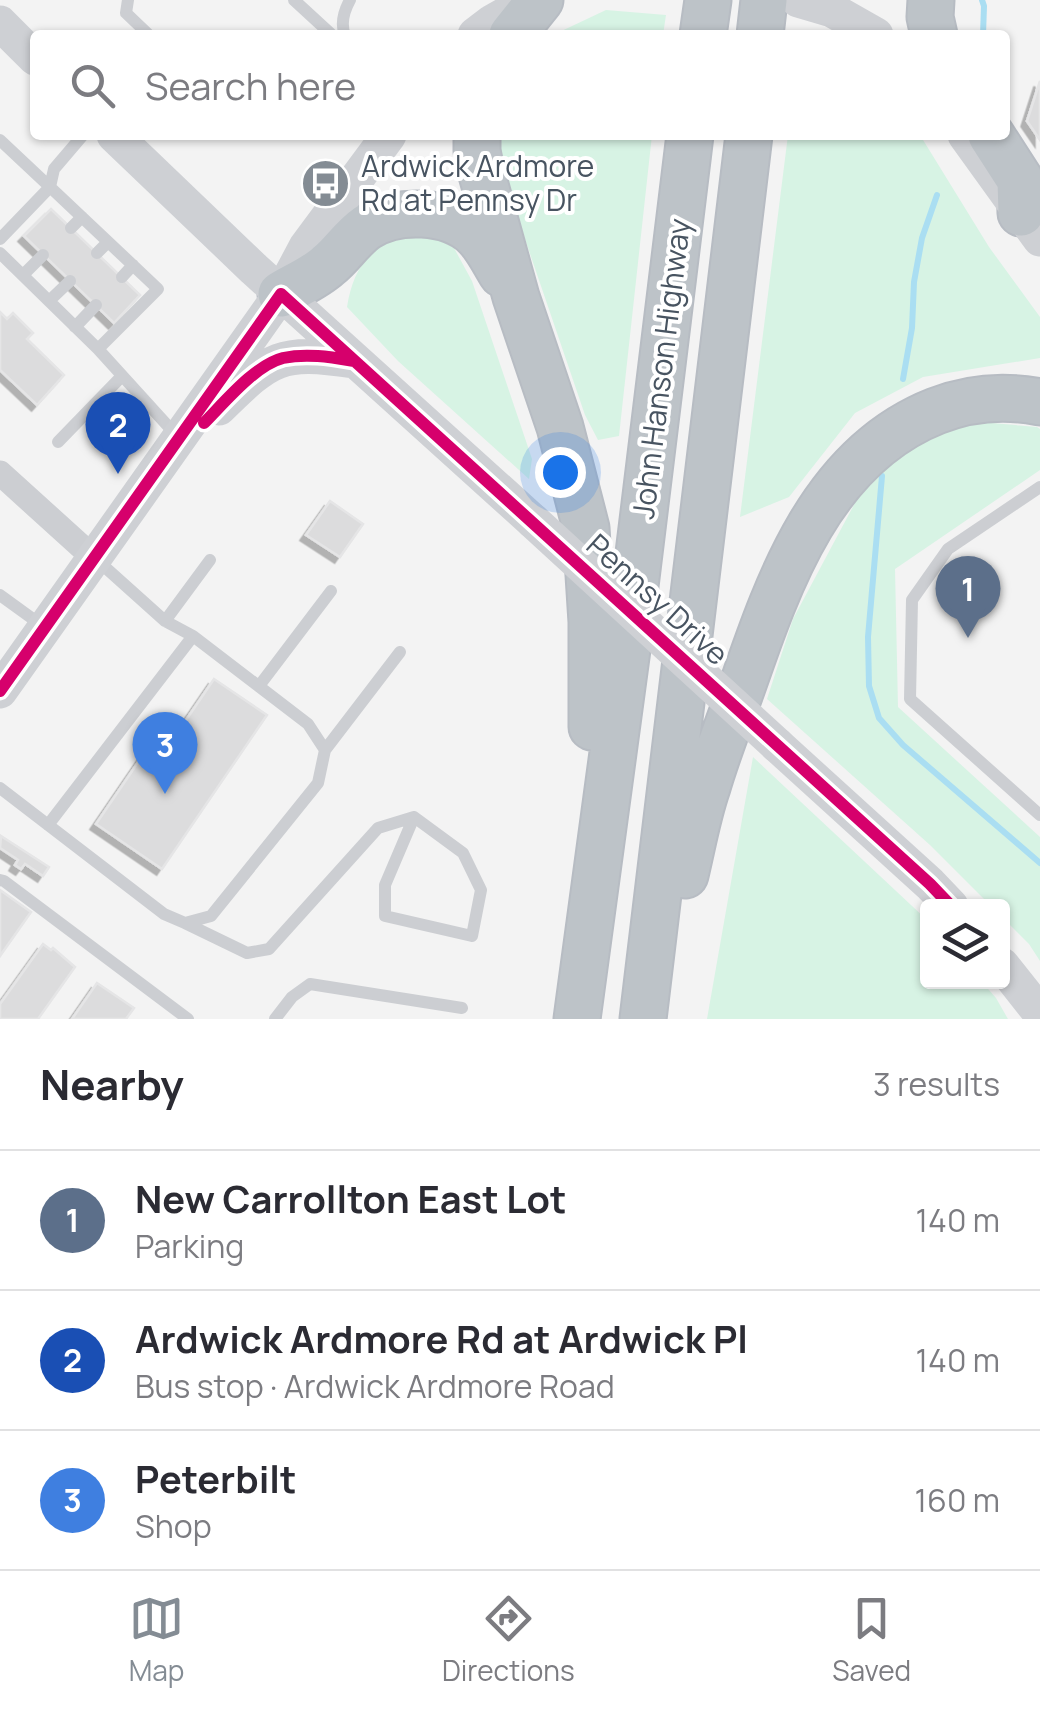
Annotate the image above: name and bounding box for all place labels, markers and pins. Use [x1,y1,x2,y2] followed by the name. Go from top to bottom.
[361,145,594,220] place label: Ardwick Ardmore Rd at Pennsy Dr
[300,158,352,210] bus stop icon: Ardwick Ardmore Rd at Pennsy Dr
[86,392,150,474] pin: 2
[936,556,1000,638] pin: 1
[132,712,198,794] pin: 3

